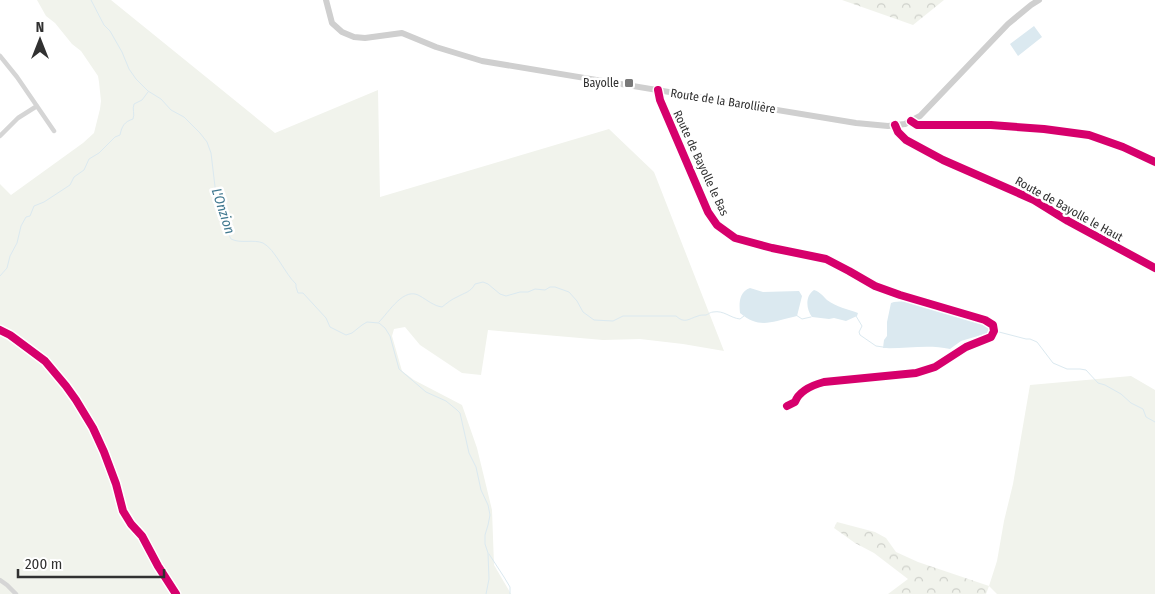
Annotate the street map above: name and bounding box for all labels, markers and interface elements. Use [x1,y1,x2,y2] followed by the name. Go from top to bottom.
[15,15,65,65] north arrow
[36,19,44,36] text: N
[583,76,619,90] place label: Bayolle
[623,77,635,89] marker: Bayolle
[670,86,777,116] street label: Route de la Barollière
[670,108,732,218] street label: Route de Bayolle le Bas
[1013,174,1125,244] street label: Route de Bayolle le Haut
[208,186,238,236] water label: L'Onzion
[18,546,164,578] scale bar
[25,555,62,573] text: 200 m

